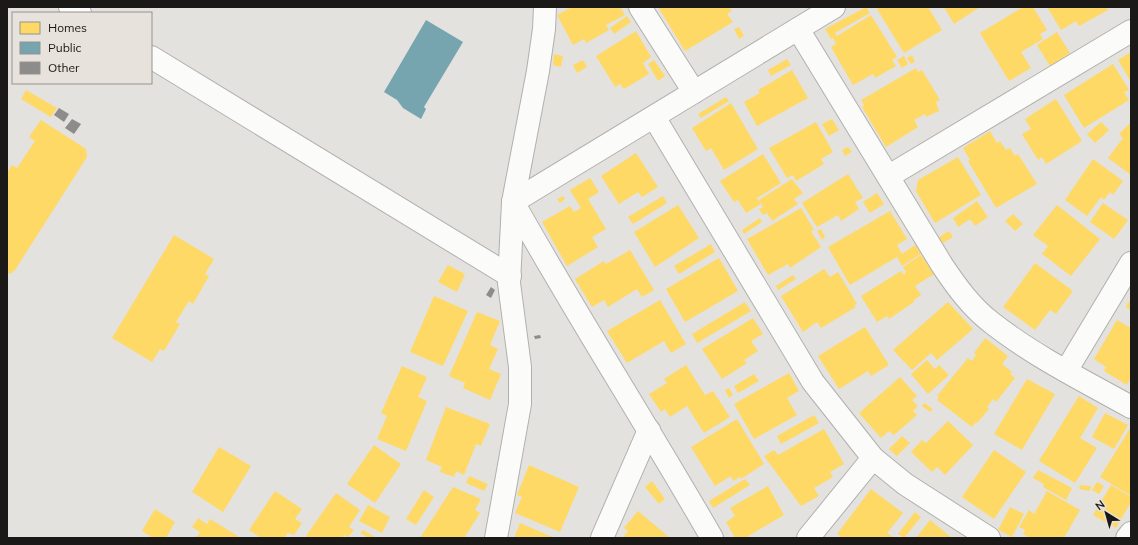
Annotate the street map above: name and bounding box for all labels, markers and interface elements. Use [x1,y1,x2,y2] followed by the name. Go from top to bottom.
[12,12,152,84] legend
[48,20,87,35] text: Homes
[48,40,82,55] text: Public
[48,60,80,75] text: Other
[1086,493,1126,533] north arrow
[1092,497,1108,513] text: N

